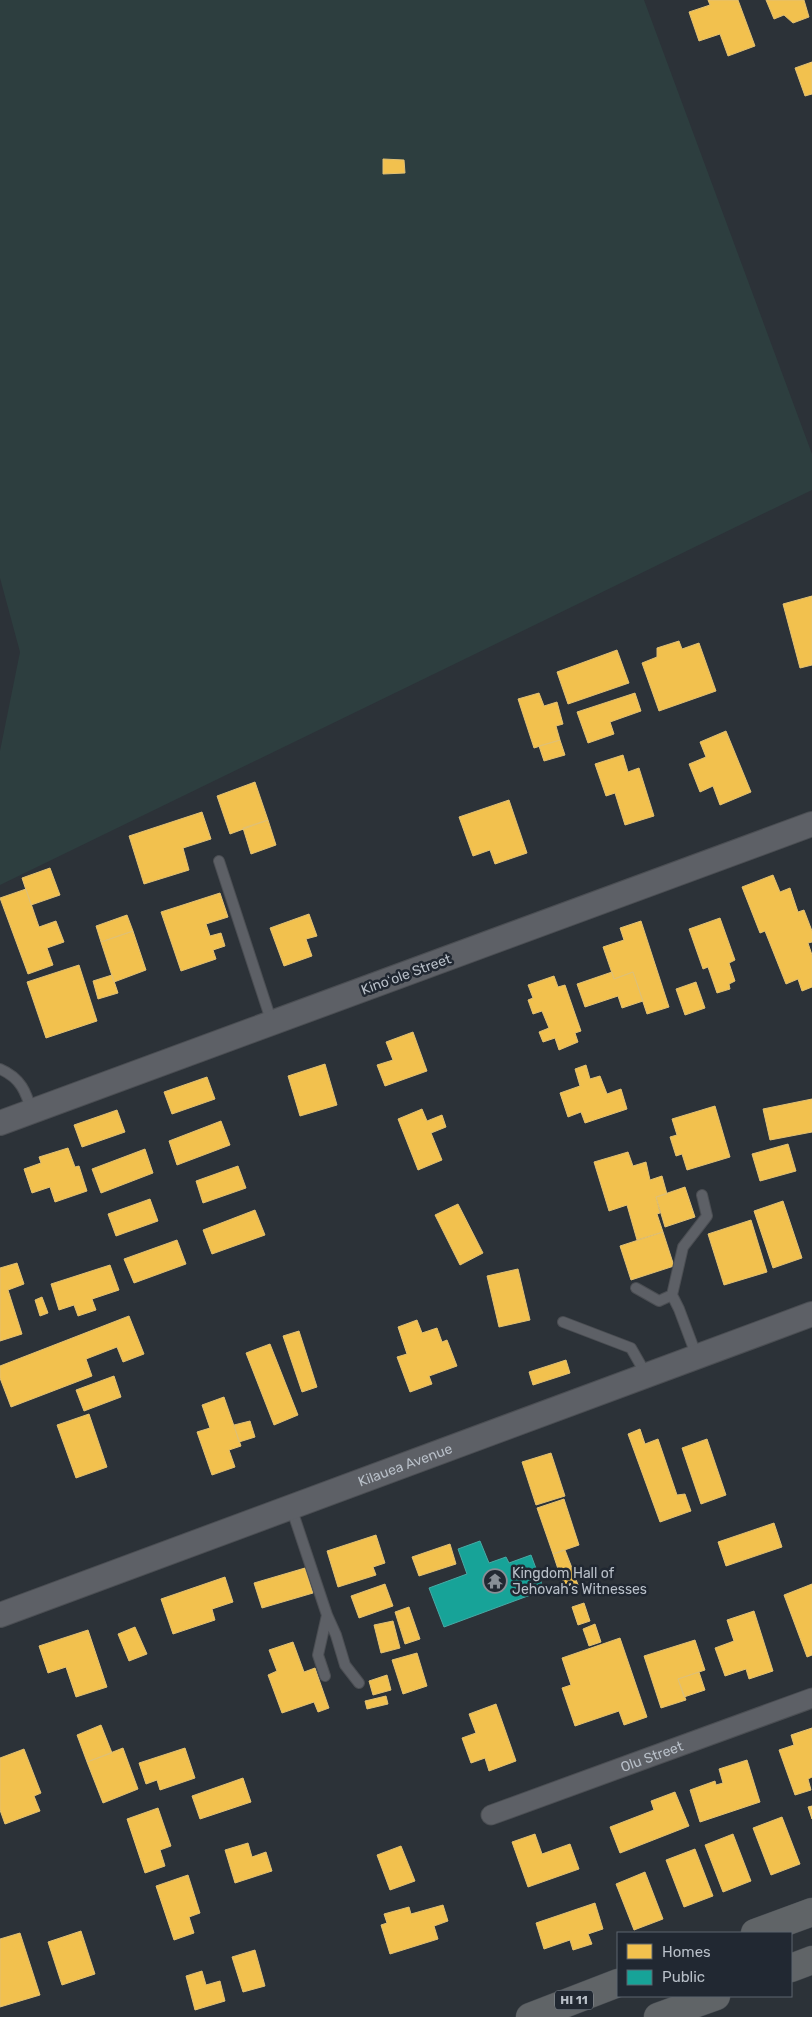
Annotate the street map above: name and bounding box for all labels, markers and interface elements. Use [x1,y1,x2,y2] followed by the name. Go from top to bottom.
[359,950,454,999] street label: Kinoʻole Street
[356,1440,455,1491] street label: Kilauea Avenue
[512,1565,647,1598] place label: Kingdom Hall of Jehovah’s Witnesses
[482,1568,508,1594] temple icon: Kingdom Hall of Jehovah’s Witnesses
[618,1738,686,1776] street label: Olu Street
[617,1932,792,1997] legend
[662,1943,711,1961] text: Homes
[662,1968,705,1986] text: Public
[555,1990,593,2010] road number: HI 11

